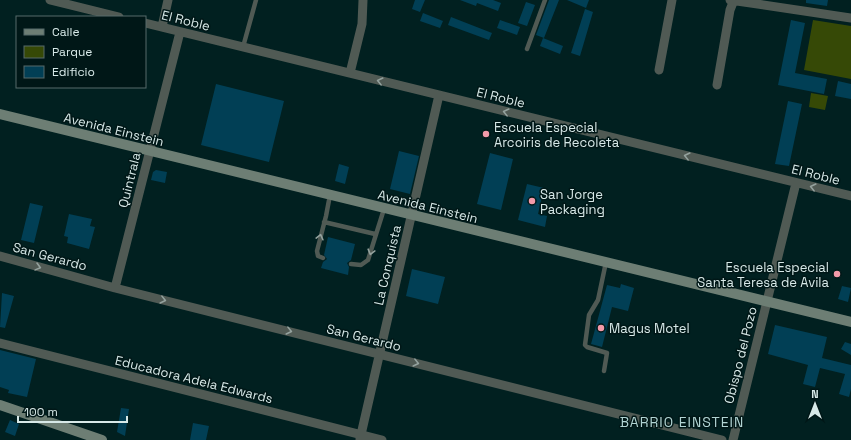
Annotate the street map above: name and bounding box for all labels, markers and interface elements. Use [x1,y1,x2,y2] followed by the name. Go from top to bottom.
[160,6,212,35] street label: El Roble
[16,16,146,88] legend
[52,24,80,40] text: Calle
[52,44,92,60] text: Parque
[52,64,95,80] text: Edificio
[377,77,384,86] one-way arrow
[475,83,527,112] street label: El Roble
[503,108,509,116] one-way arrow
[62,109,166,150] street label: Avenida Einstein
[494,119,620,151] place label: Escuela Especial Arcoiris de Recoleta
[481,129,491,139] marker: Escuela Especial Arcoiris de Recoleta
[114,150,145,210] street label: Quintrala
[684,153,690,161] one-way arrow
[790,160,842,189] street label: El Roble
[810,183,817,192] one-way arrow
[376,186,480,227] street label: Avenida Einstein
[540,186,605,218] place label: San Jorge Packaging
[527,196,537,206] marker: San Jorge Packaging
[370,223,405,307] street label: La Conquista
[316,233,324,240] one-way arrow
[11,238,89,275] street label: San Gerardo
[367,249,375,255] one-way arrow
[697,259,830,291] place label: Escuela Especial Santa Teresa de Avila
[34,262,41,270] one-way arrow
[832,269,842,279] marker: Escuela Especial Santa Teresa de Avila
[160,295,167,303] one-way arrow
[720,305,761,405] street label: Obispo del Pozo
[325,320,403,355] street label: San Gerardo
[609,320,690,337] place label: Magus Motel
[596,323,606,333] marker: Magus Motel
[286,327,293,335] one-way arrow
[113,352,275,407] street label: Educadora Adela Edwards
[412,358,419,367] one-way arrow
[795,384,835,424] north arrow
[811,387,819,401] text: N
[18,398,127,424] scale bar
[24,404,58,420] text: 100 m
[620,413,744,431] district label: BARRIO EINSTEIN

